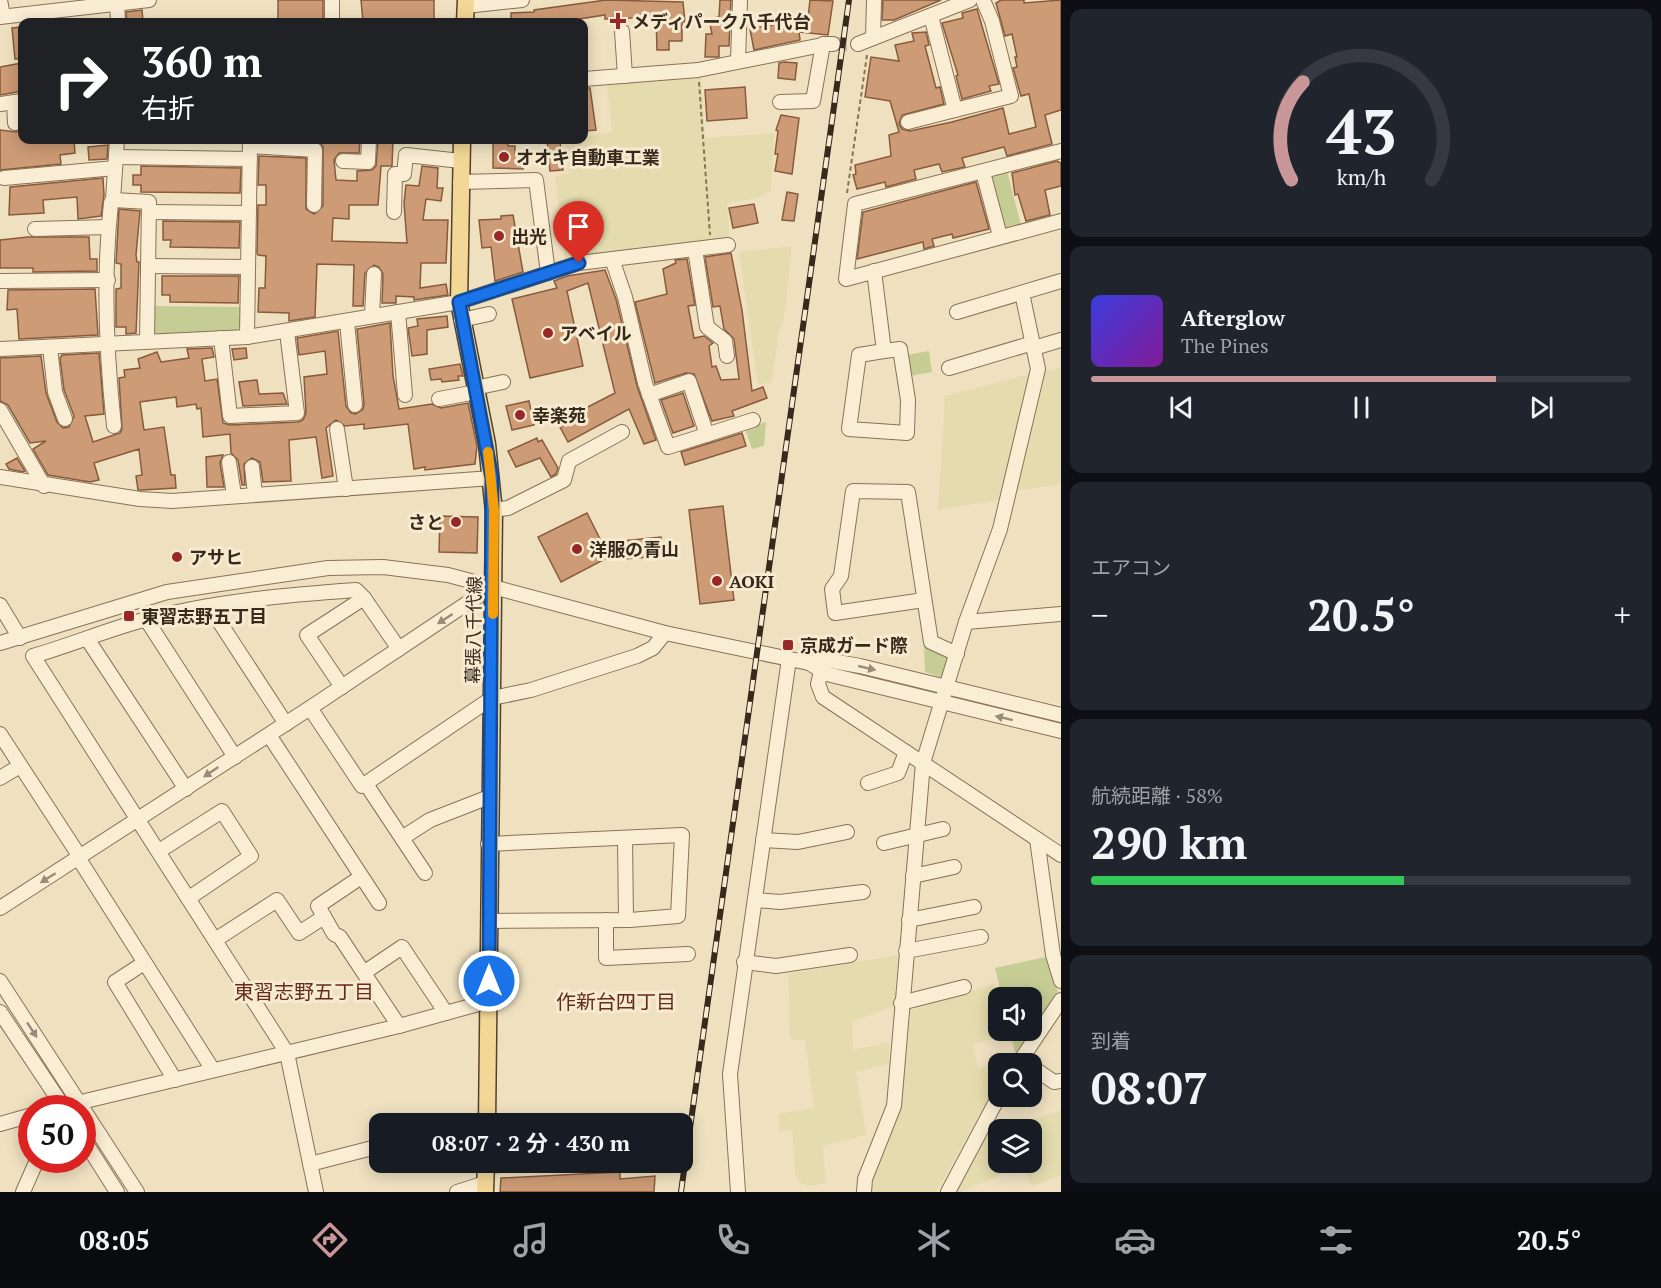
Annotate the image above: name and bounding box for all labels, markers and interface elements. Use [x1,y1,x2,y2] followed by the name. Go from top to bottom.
[632,9,811,33] place label: メディパーク八千代台
[609,12,627,30] marker: メディパーク八千代台
[141,33,262,89] text: 360 m
[42,42,120,120] icon: right
[1326,89,1396,172] text: 43
[141,90,195,126] text: 右折
[516,145,660,169] place label: オオキ自動車工業
[497,150,511,164] marker: オオキ自動車工業
[1336,163,1386,191] text: km/h
[553,201,604,263] pin
[562,210,595,243] icon: arrive
[511,224,547,248] place label: 出光
[492,229,506,243] marker: 出光
[1181,303,1285,332] text: Afterglow
[560,321,632,345] place label: アベイル
[541,326,555,340] marker: アベイル
[1181,332,1269,359] text: The Pines
[1165,391,1198,424] icon: previous
[1345,391,1378,424] icon: pause
[1525,391,1558,424] icon: next
[532,403,586,427] place label: 幸楽苑
[513,408,527,422] marker: 幸楽苑
[408,510,444,534] place label: さと
[449,515,463,529] marker: さと
[589,537,679,561] place label: 洋服の青山
[570,542,584,556] marker: 洋服の青山
[189,545,243,569] place label: アサヒ
[170,550,184,564] marker: アサヒ
[1091,554,1171,581] text: エアコン
[729,569,775,593] place label: AOKI
[710,574,724,588] marker: AOKI
[460,576,486,684] street label: 幕張八千代線
[1307,584,1415,644] text: 20.5°
[1091,593,1109,636] text: −
[1613,593,1631,636] text: +
[141,604,267,628] place label: 東習志野五丁目
[122,609,136,623] marker: 東習志野五丁目
[437,614,453,625] one-way arrow
[800,633,908,657] place label: 京成ガード際
[781,638,795,652] marker: 京成ガード際
[857,663,876,673] one-way arrow
[995,712,1013,722] one-way arrow
[204,766,220,778] one-way arrow
[1091,782,1223,809] text: 航続距離 · 58%
[1091,812,1247,872] text: 290 km
[40,873,56,884] one-way arrow
[457,949,521,1013] position arrow
[234,978,374,1005] district label: 東習志野五丁目
[988,987,1042,1173] map controls
[988,987,1042,1041] button: sound
[556,988,676,1015] district label: 作新台四丁目
[26,1022,37,1038] one-way arrow
[1091,1027,1131,1054] text: 到着
[988,1053,1042,1107] button: search
[1091,1057,1208,1117] text: 08:07
[18,1095,96,1173] speed limit sign: 50
[988,1119,1042,1173] button: layers
[432,1128,630,1157] text: 08:07 · 2 分 · 430 m
[309,1219,351,1261] icon: directions
[510,1219,552,1261] icon: music
[712,1219,754,1261] icon: phone
[913,1219,955,1261] icon: climate
[1114,1219,1156,1261] icon: car
[1315,1219,1357,1261] icon: filters
[80,1222,150,1258] text: 08:05
[1516,1222,1581,1258] text: 20.5°

